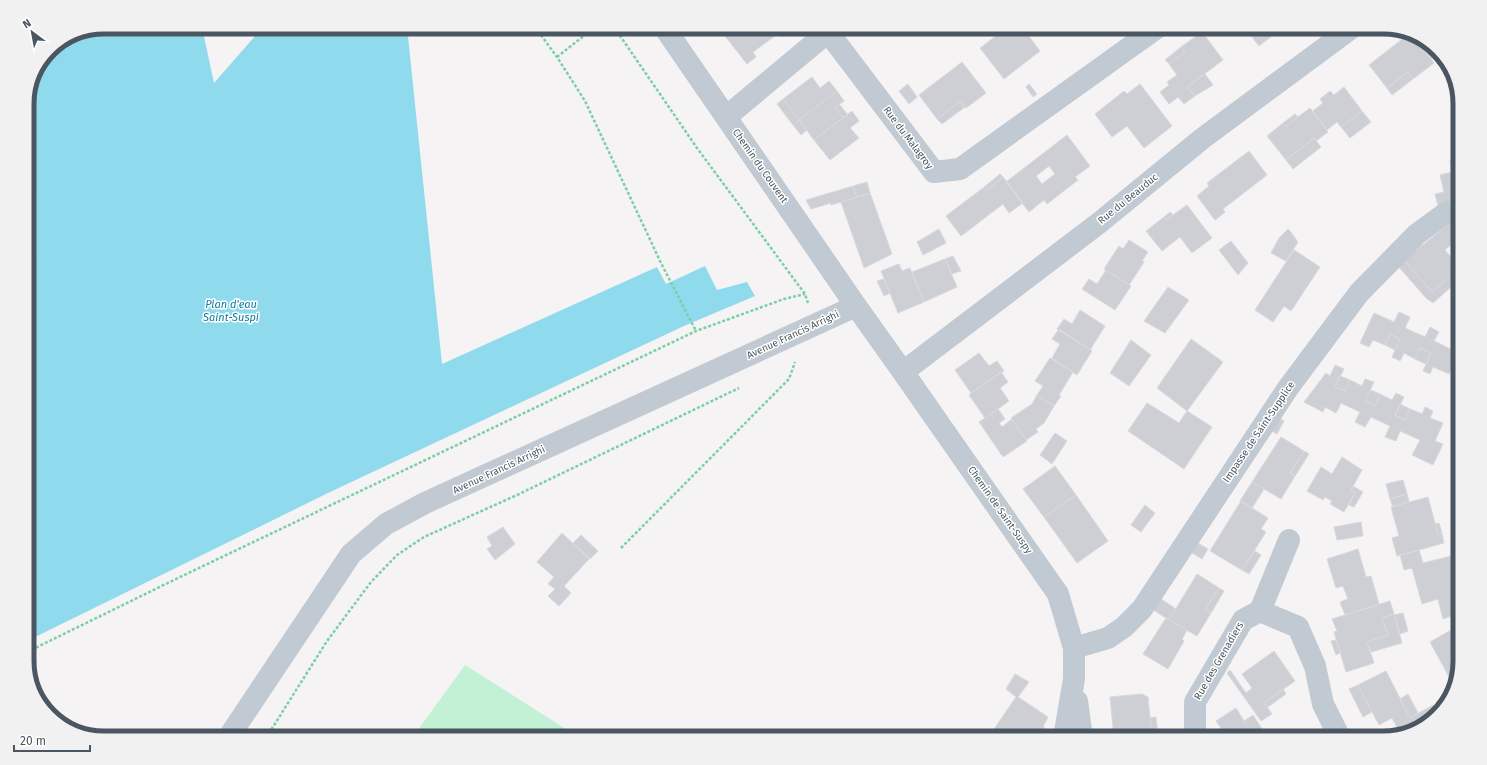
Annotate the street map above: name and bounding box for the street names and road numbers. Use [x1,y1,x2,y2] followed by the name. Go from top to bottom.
[881,104,935,172] street label: Rue du Malagroy
[730,127,790,206] street label: Chemin du Couvent
[1096,171,1161,227] street label: Rue du Beauduc
[745,308,841,362] street label: Avenue Francis Arrighi
[1221,379,1297,485] street label: Impasse de Saint-Supplice
[451,443,547,497] street label: Avenue Francis Arrighi
[965,464,1035,556] street label: Chemin de Saint-Suspy
[1192,620,1246,702] street label: Rue des Grenadiers

